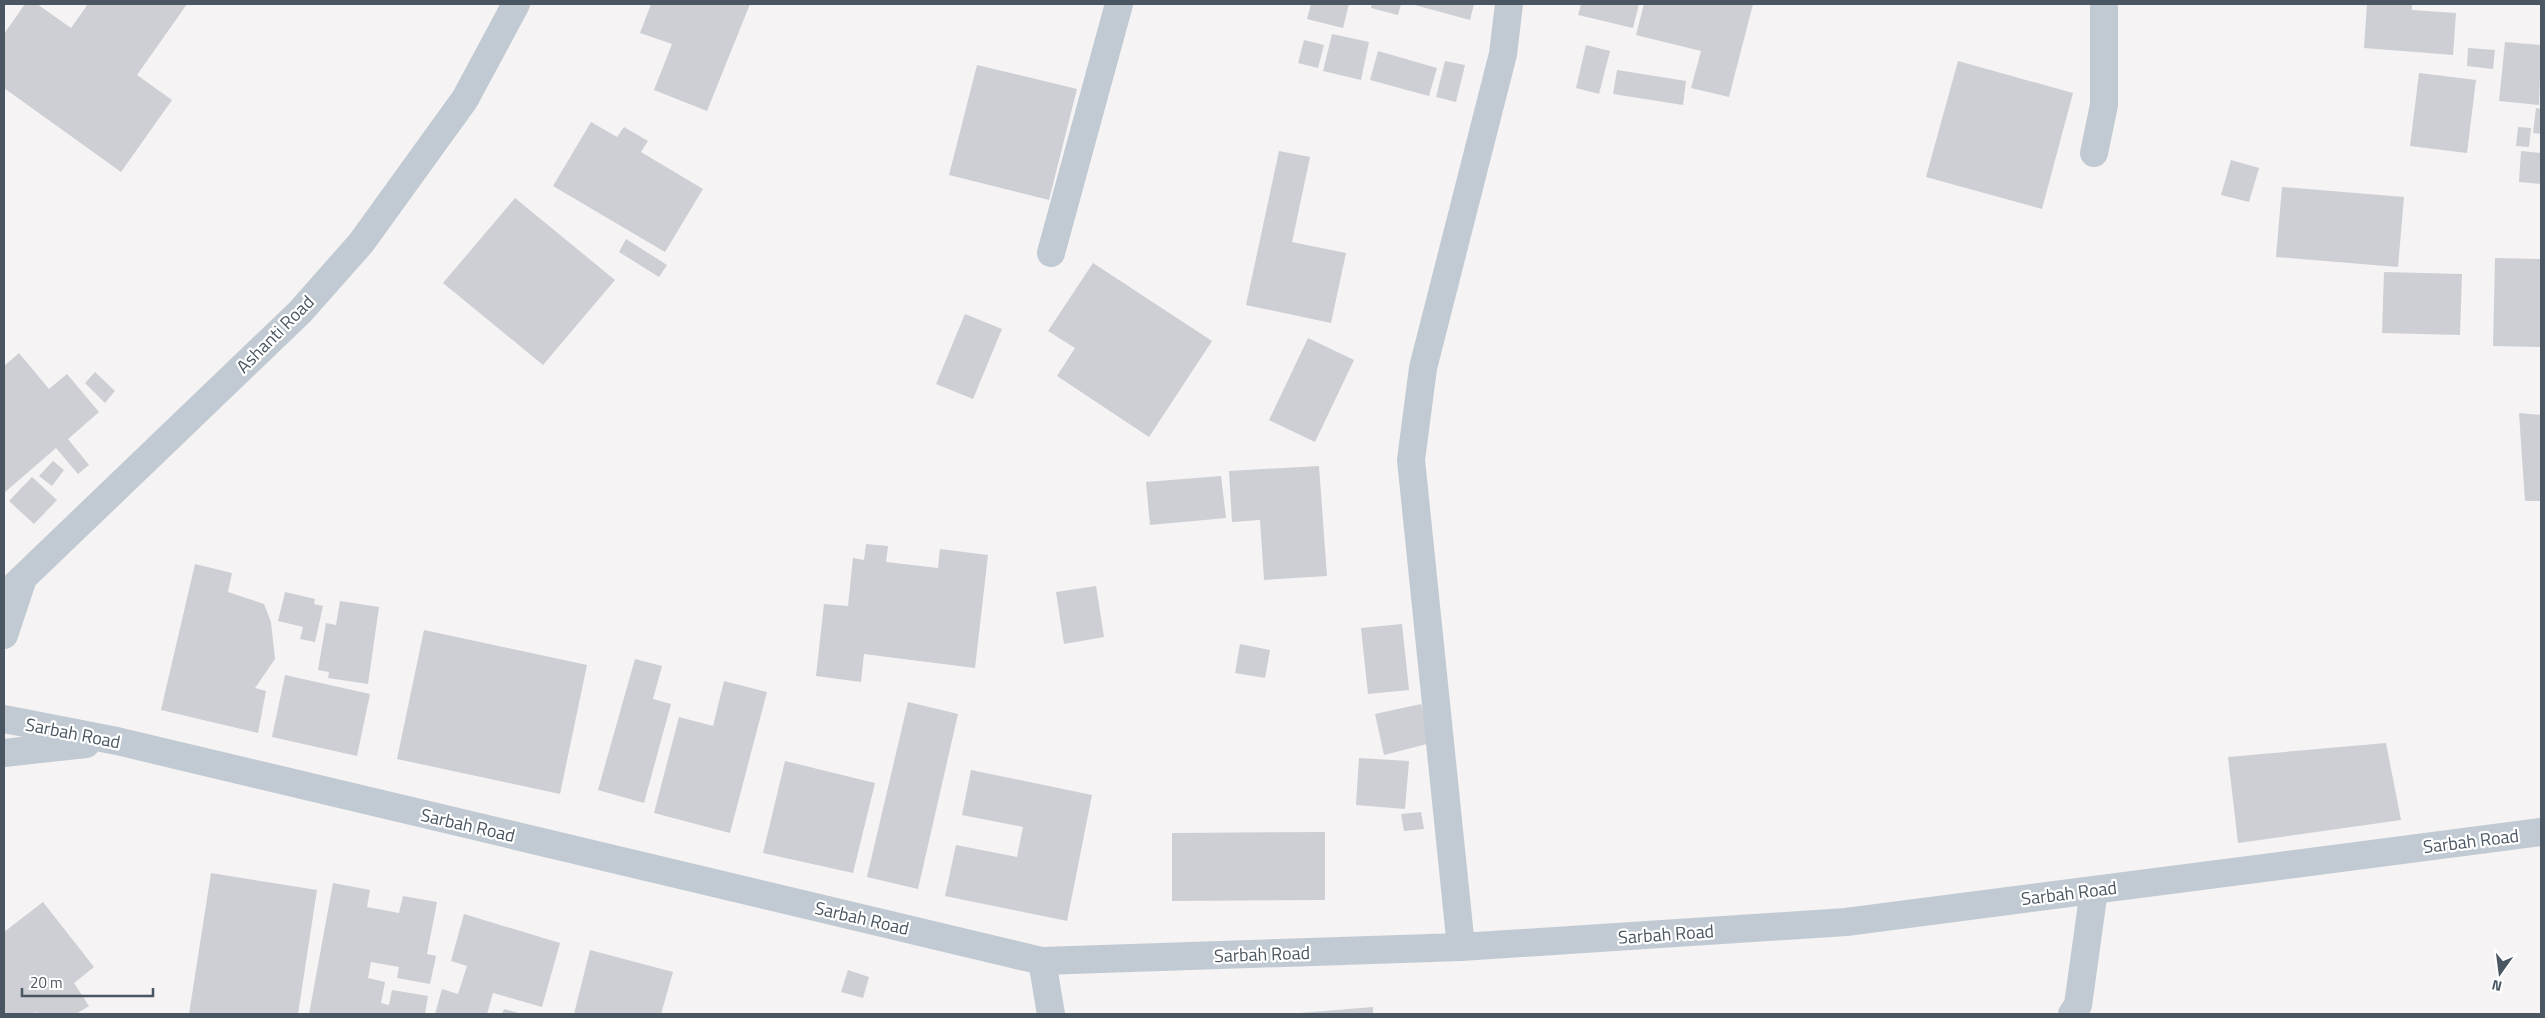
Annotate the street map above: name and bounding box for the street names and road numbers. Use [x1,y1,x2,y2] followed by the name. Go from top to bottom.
[230,289,320,379] street label: Ashanti Road
[23,711,123,755] street label: Sarbah Road
[418,801,518,849] street label: Sarbah Road
[2422,822,2520,860] street label: Sarbah Road
[2020,874,2118,912] street label: Sarbah Road
[812,894,912,942] street label: Sarbah Road
[1617,917,1715,951] street label: Sarbah Road
[1214,939,1310,969] street label: Sarbah Road

